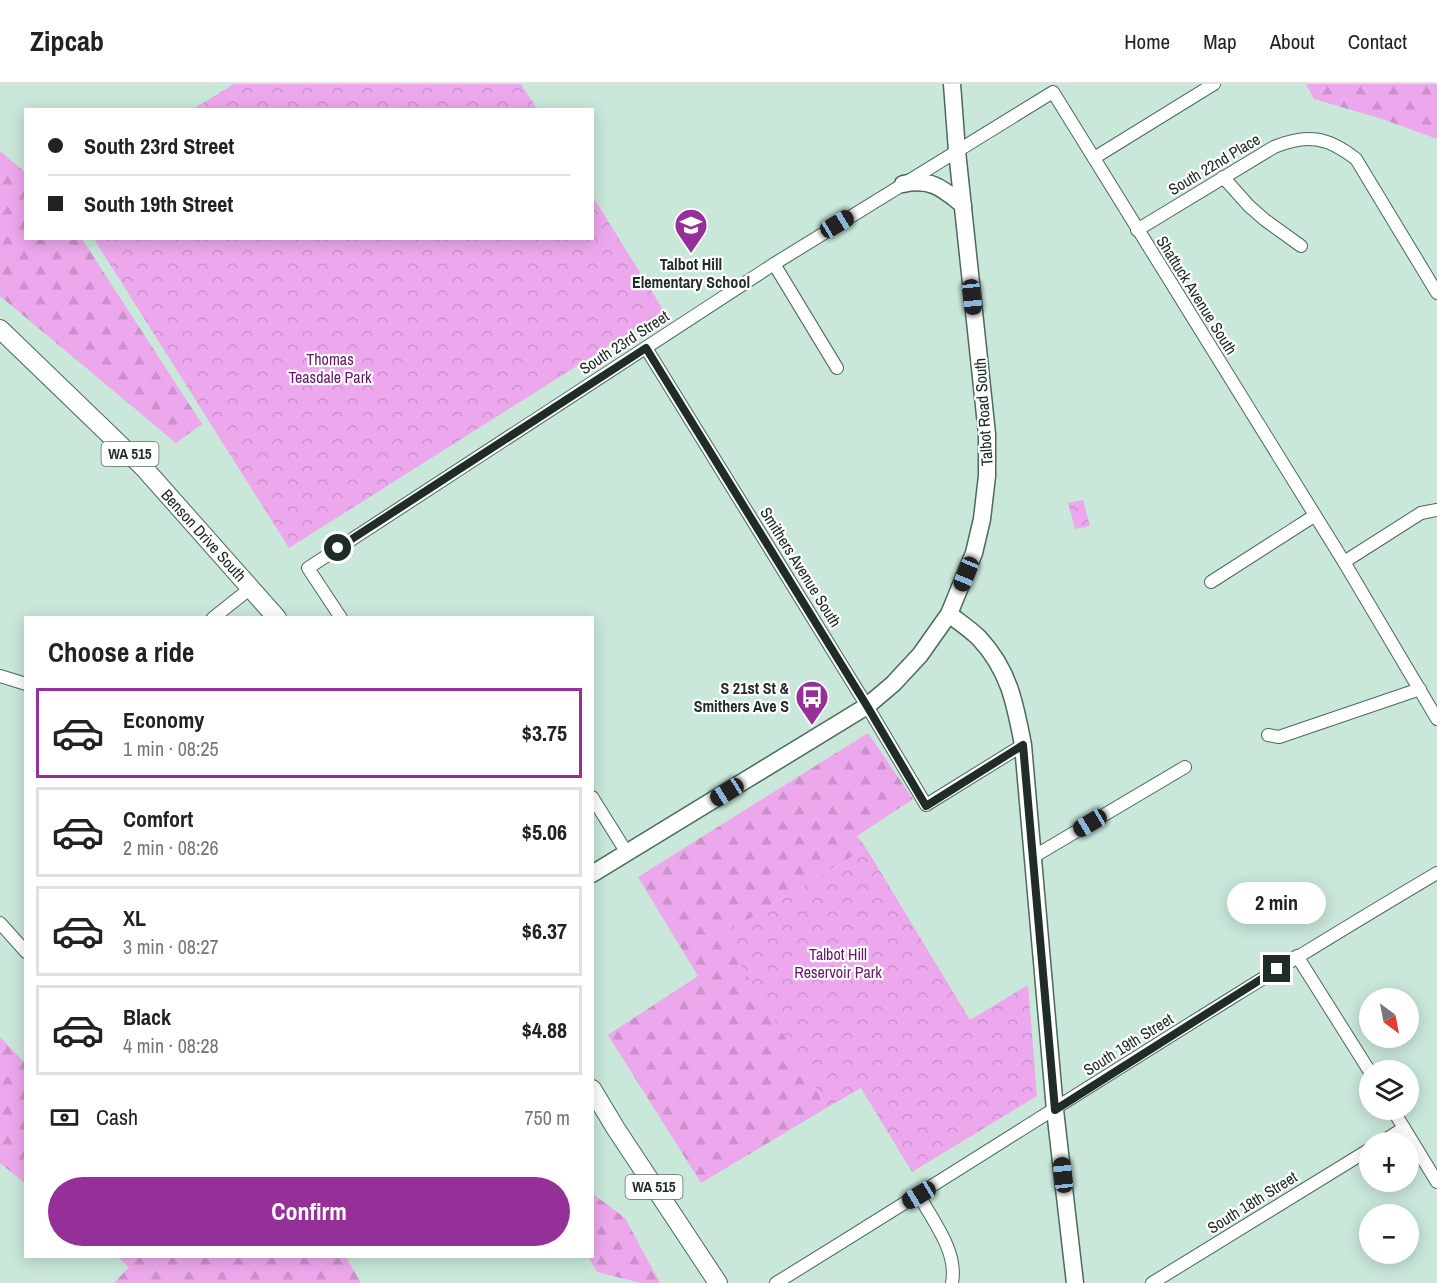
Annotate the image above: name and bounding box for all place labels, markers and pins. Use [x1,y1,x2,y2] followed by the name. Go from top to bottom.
[673,207,709,254] school or university icon: Talbot Hill Elementary School
[632,253,750,293] place label: Talbot Hill Elementary School
[694,677,790,717] place label: S 21st St & Smithers Ave S
[794,679,830,726] bus stop icon: S 21st St & Smithers Ave S

